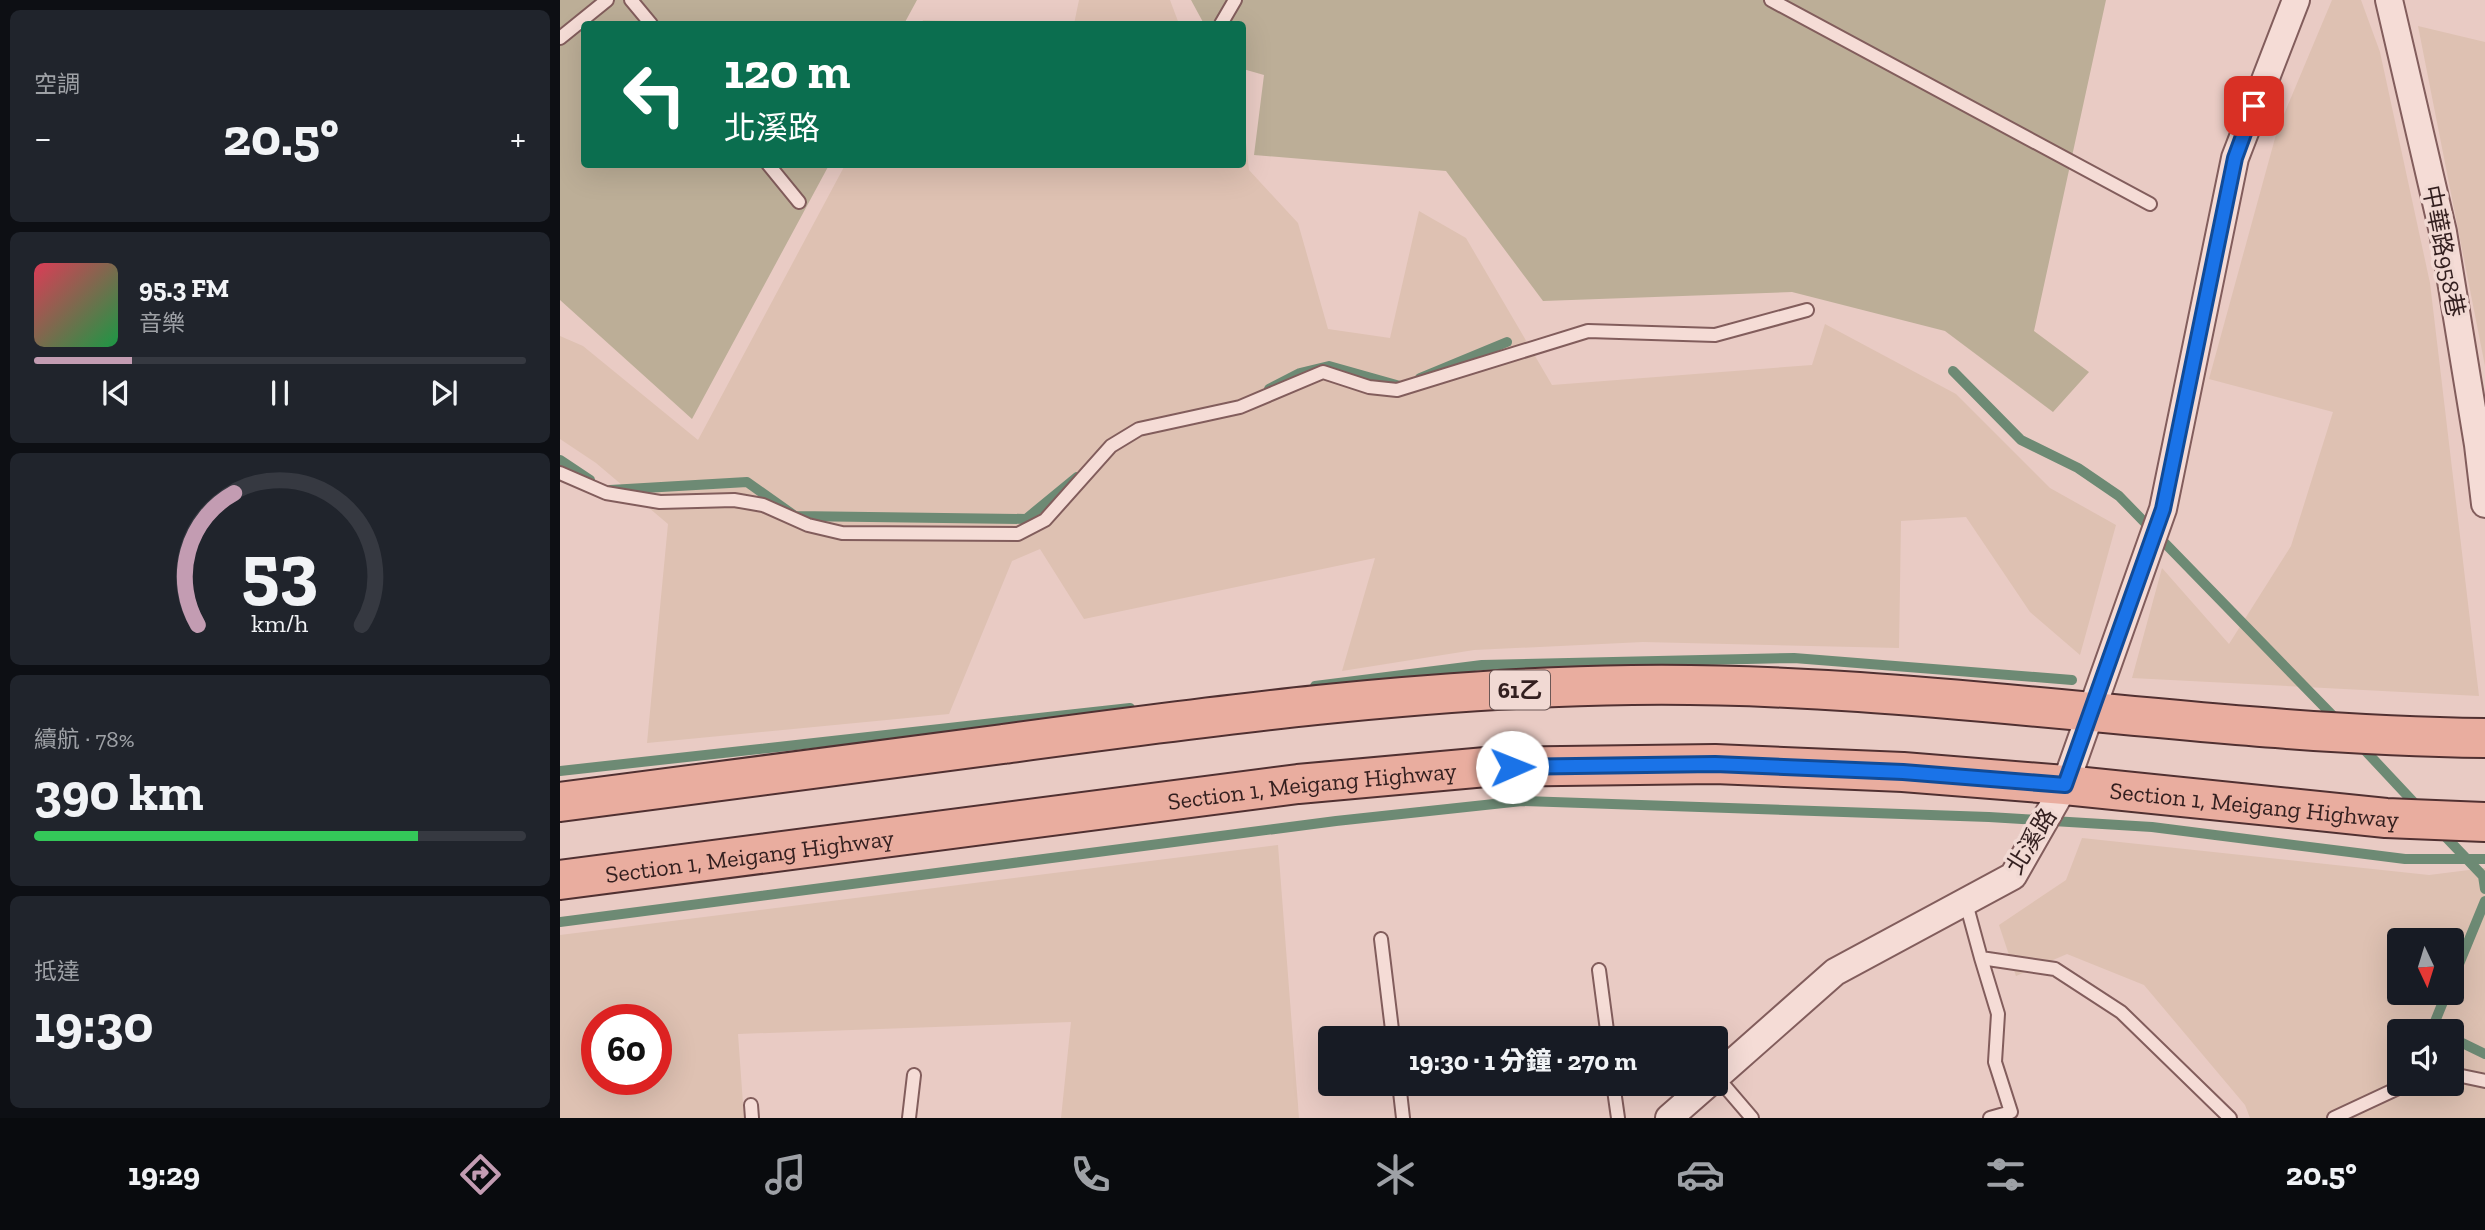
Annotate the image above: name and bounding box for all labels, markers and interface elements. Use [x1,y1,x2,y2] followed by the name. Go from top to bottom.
[724,42,850,101] text: 120 m
[609,49,700,140] icon: left
[34,70,80,98] text: 空調
[2224,76,2284,136] pin
[2235,87,2273,125] icon: arrive
[223,106,339,168] text: 20.5°
[724,109,820,147] text: 北溪路
[34,115,52,161] text: −
[510,115,526,161] text: +
[2417,182,2471,320] street label: 中華路958巷
[139,272,229,304] text: 95.3 FM
[139,309,185,337] text: 音樂
[97,374,135,412] icon: previous
[261,374,299,412] icon: pause
[425,374,463,412] icon: next
[242,526,318,614] text: 53
[251,608,309,638] text: km/h
[1490,670,1550,710] road number: 61乙
[34,725,135,753] text: 續航 · 78%
[1475,730,1549,804] position arrow
[1166,755,1458,815] street label: Section 1, Meigang Highway
[34,761,204,823] text: 390 km
[2108,775,2400,833] street label: Section 1, Meigang Highway
[2000,803,2062,879] street label: 北溪路
[604,822,896,888] street label: Section 1, Meigang Highway
[2387,928,2464,1004] north arrow
[2387,928,2464,1096] map controls
[34,957,80,985] text: 抵達
[34,993,153,1055] text: 19:30
[581,1004,672,1095] speed limit sign: 60
[2387,1019,2464,1096] button: sound
[1409,1045,1637,1077] text: 19:30 · 1 分鐘 · 270 m
[456,1150,505,1199] icon: directions
[761,1150,810,1199] icon: music
[1066,1150,1115,1199] icon: phone
[1371,1150,1420,1199] icon: climate
[1676,1150,1725,1199] icon: car
[1981,1150,2030,1199] icon: filters
[128,1155,200,1193] text: 19:29
[2286,1155,2357,1193] text: 20.5°

